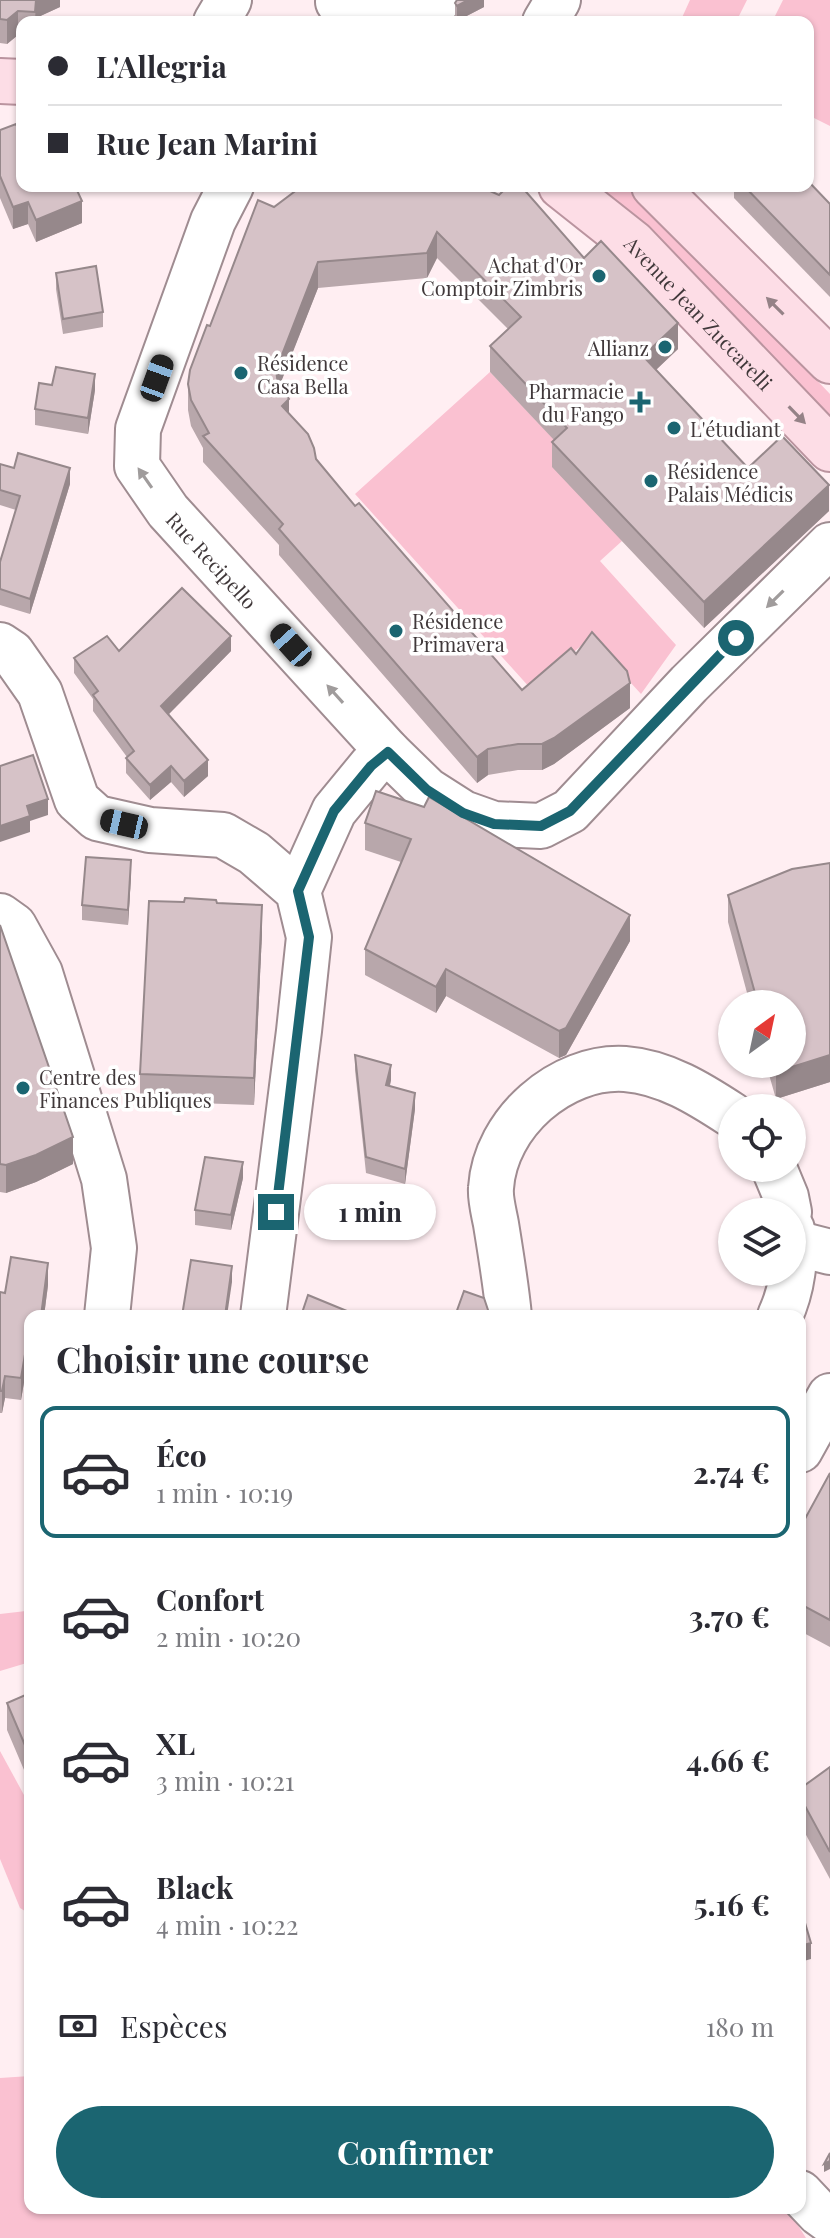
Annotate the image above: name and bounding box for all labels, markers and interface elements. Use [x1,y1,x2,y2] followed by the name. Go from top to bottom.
[96,46,227,86] text: L'Allegria
[96,123,318,163] text: Rue Jean Marini
[619,229,779,395] street label: Avenue Jean Zuccarelli
[421,251,583,301] place label: Achat d'Or Comptoir Zimbris
[590,267,608,285] marker: Achat d'Or Comptoir Zimbris
[766,297,785,316] one-way arrow
[587,334,649,361] place label: Allianz
[656,338,674,356] marker: Allianz
[257,349,348,399] place label: Résidence Casa Bella
[138,351,176,405] car
[232,364,250,382] marker: Résidence Casa Bella
[528,377,624,427] place label: Pharmacie du Fango
[631,393,649,411] marker: Pharmacie du Fango
[788,405,806,424] one-way arrow
[690,415,781,442] place label: L'étudiant
[665,419,683,437] marker: L'étudiant
[667,457,793,507] place label: Résidence Palais Médicis
[138,468,153,489] one-way arrow
[642,472,660,490] marker: Résidence Palais Médicis
[161,505,264,614] street label: Rue Recipello
[766,590,785,608] one-way arrow
[412,607,505,657] place label: Résidence Primavera
[266,619,316,671] car
[718,620,754,656] route start
[387,622,405,640] marker: Résidence Primavera
[327,685,345,704] one-way arrow
[98,807,150,841] car
[718,990,806,1078] north arrow
[718,990,806,1286] map controls
[39,1063,212,1113] place label: Centre des Finances Publiques
[14,1079,32,1097] marker: Centre des Finances Publiques
[718,1094,806,1182] button: locate
[304,1184,436,1240] callout: 1 min
[258,1194,294,1230] route end
[338,1194,402,1229] text: 1 min
[718,1198,806,1286] button: layers
[56,1334,369,1382] text: Choisir une course
[156,1435,207,1475] text: Éco
[60,1436,132,1508] icon: car
[693,1452,770,1492] text: 2.74 €
[156,1475,293,1510] text: 1 min · 10:19
[156,1579,264,1619] text: Confort
[60,1580,132,1652] icon: car
[689,1596,770,1636] text: 3.70 €
[156,1619,301,1654] text: 2 min · 10:20
[156,1723,195,1763] text: XL
[60,1724,132,1796] icon: car
[686,1740,770,1780] text: 4.66 €
[156,1763,294,1798] text: 3 min · 10:21
[156,1867,233,1907] text: Black
[60,1868,132,1940] icon: car
[694,1884,770,1924] text: 5.16 €
[156,1907,298,1942] text: 4 min · 10:22
[56,2004,100,2048] icon: cash
[120,2006,227,2046] text: Espèces
[706,2009,774,2044] text: 180 m
[56,2106,774,2198] button: Confirmer

